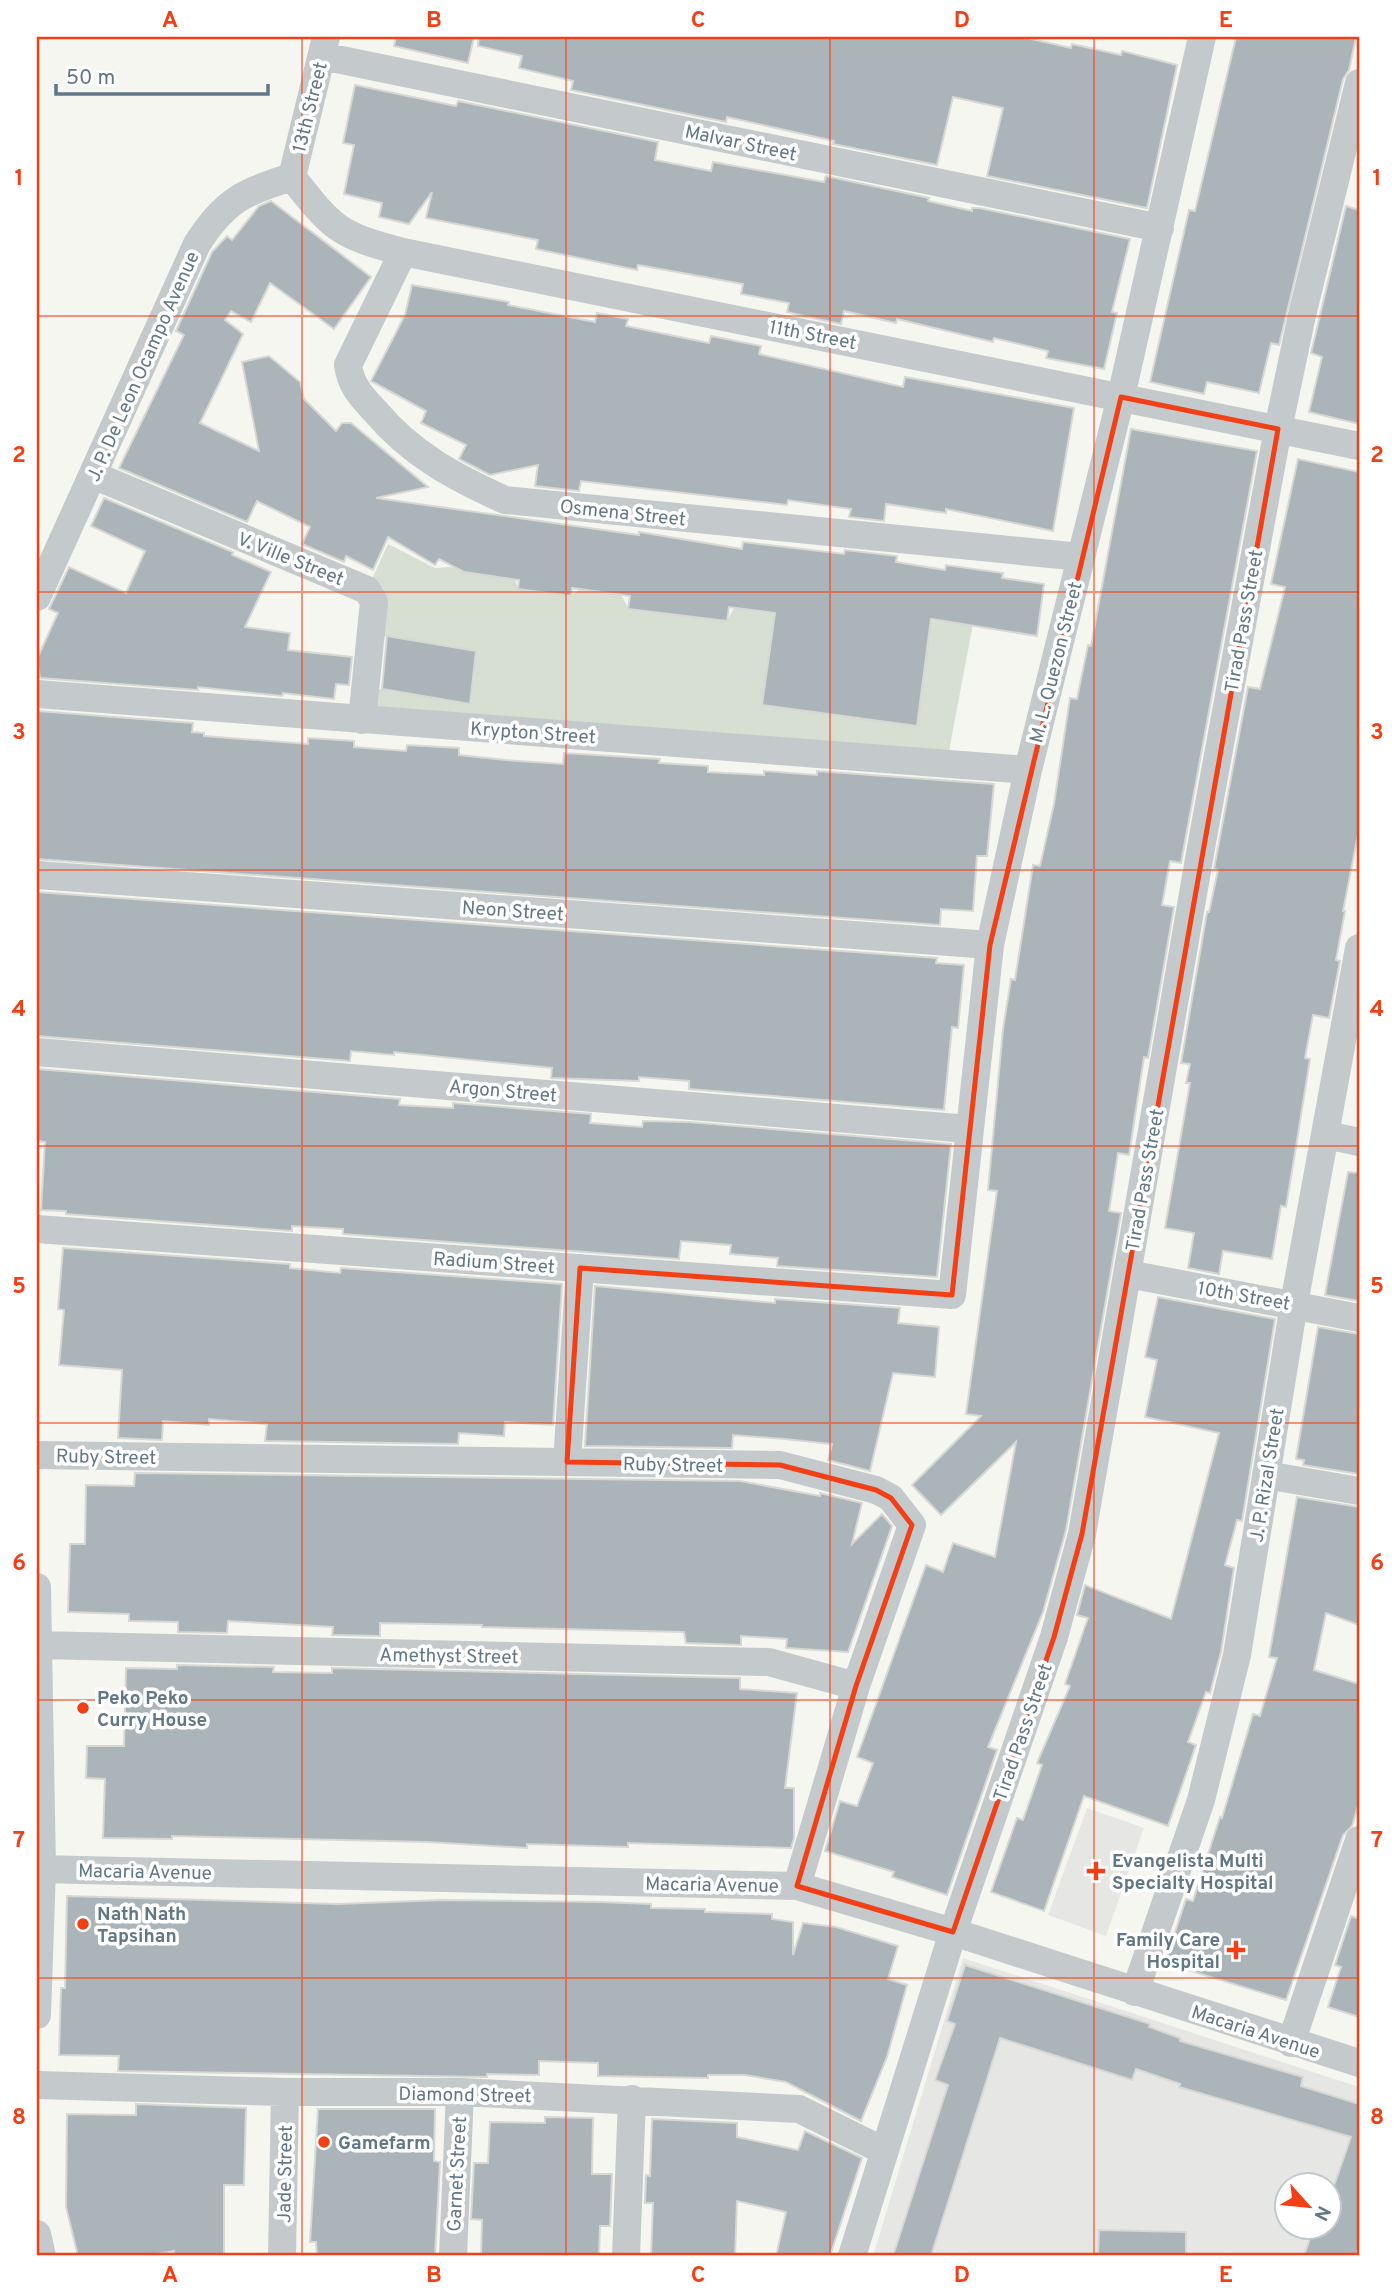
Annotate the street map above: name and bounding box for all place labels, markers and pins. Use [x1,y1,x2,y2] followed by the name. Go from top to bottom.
[97,1687,207,1733] place label: Peko Peko Curry House
[75,1700,91,1716] marker: Peko Peko Curry House
[1112,1850,1274,1896] place label: Evangelista Multi Specialty Hospital
[1086,1861,1106,1881] marker: Evangelista Multi Specialty Hospital
[97,1903,186,1949] place label: Nath Nath Tapsihan
[75,1916,91,1932] marker: Nath Nath Tapsihan
[1116,1929,1220,1975] place label: Family Care Hospital
[1226,1940,1246,1960] marker: Family Care Hospital
[338,2132,431,2156] place label: Gamefarm
[316,2134,332,2150] marker: Gamefarm

